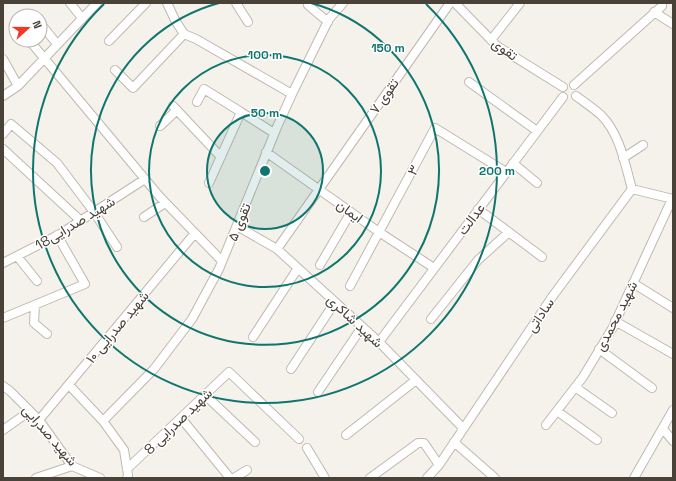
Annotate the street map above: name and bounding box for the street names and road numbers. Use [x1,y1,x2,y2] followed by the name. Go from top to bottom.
[488,34,522,65] street label: تقوی
[365,74,403,117] street label: تقوی ۷
[403,162,423,178] street label: ۳
[32,192,118,254] street label: شهید صدرایی18
[333,195,367,227] street label: ایمان
[223,200,255,244] street label: تقوی ۵
[453,200,489,238] street label: عدالت
[591,278,641,354] street label: شهید محمدی
[81,287,153,367] street label: شهید صدرایی ۱۰
[323,290,387,352] street label: شهید شاکری
[522,294,558,336] street label: ساداتی
[140,384,216,458] street label: شهید صدرایی 8
[18,401,82,469] street label: شهید صدرایی

